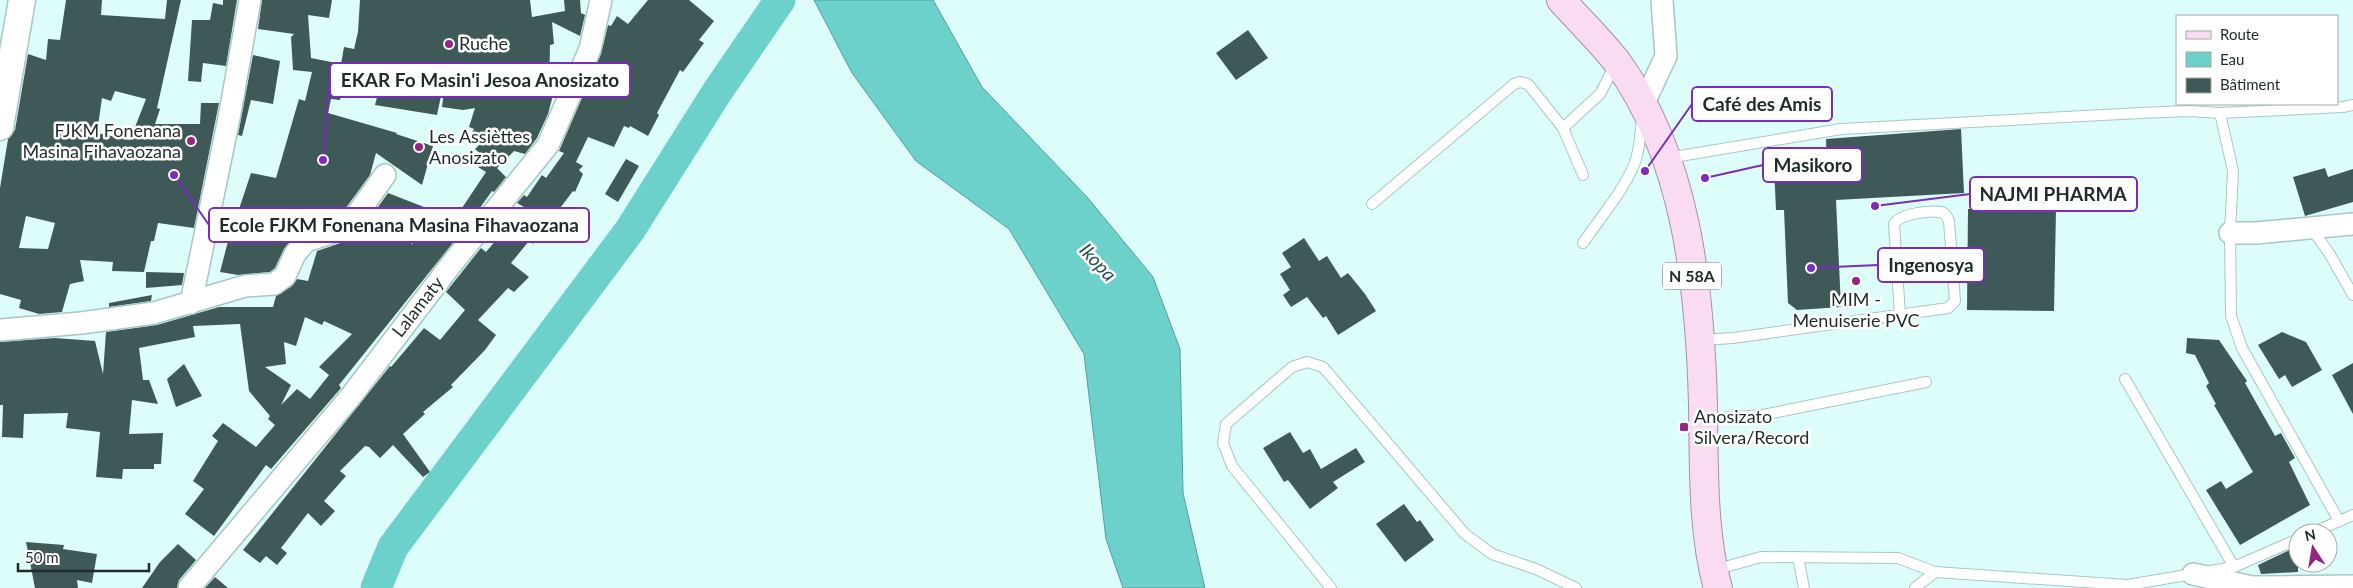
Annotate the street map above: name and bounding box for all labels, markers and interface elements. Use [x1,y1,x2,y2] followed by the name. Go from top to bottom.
[2176,15,2338,105] legend
[2220,25,2259,43] text: Route
[459,32,508,54] place label: Ruche
[443,38,455,50] marker: Ruche
[2220,50,2244,68] text: Eau
[330,63,630,97] callout: EKAR Fo Masin'i Jesoa Anosizato
[341,68,619,91] text: EKAR Fo Masin'i Jesoa Anosizato
[2220,75,2281,93] text: Bâtiment
[1692,87,1832,121] callout: Café des Amis
[1703,92,1821,115] text: Café des Amis
[22,119,181,162] place label: FJKM Fonenana Masina Fihavaozana
[429,125,530,168] place label: Les Assièttes Anosizato
[185,135,197,147] marker: FJKM Fonenana Masina Fihavaozana
[413,141,425,153] marker: Les Assièttes Anosizato
[1763,148,1862,182] callout: Masikoro
[1774,153,1852,176] text: Masikoro
[1970,177,2137,211] callout: NAJMI PHARMA
[1979,182,2127,205] text: NAJMI PHARMA
[209,208,589,242] callout: Ecole FJKM Fonenana Masina Fihavaozana
[219,213,579,236] text: Ecole FJKM Fonenana Masina Fihavaozana
[1075,238,1121,285] water label: Ikopa
[1878,248,1984,282] callout: Ingenosya
[1888,253,1974,276] text: Ingenosya
[1663,262,1721,290] road number: N 58A
[387,271,448,341] street label: Lalamaty
[1850,275,1862,287] marker: MIM - Menuiserie PVC
[1792,288,1920,331] place label: MIM - Menuiserie PVC
[1694,405,1809,448] place label: Anosizato Silvera/Record
[1678,421,1690,433] marker: Anosizato Silvera/Record
[2288,523,2338,573] north arrow
[2303,525,2317,544] text: N
[18,540,149,572] scale bar
[25,548,59,566] text: 50 m

